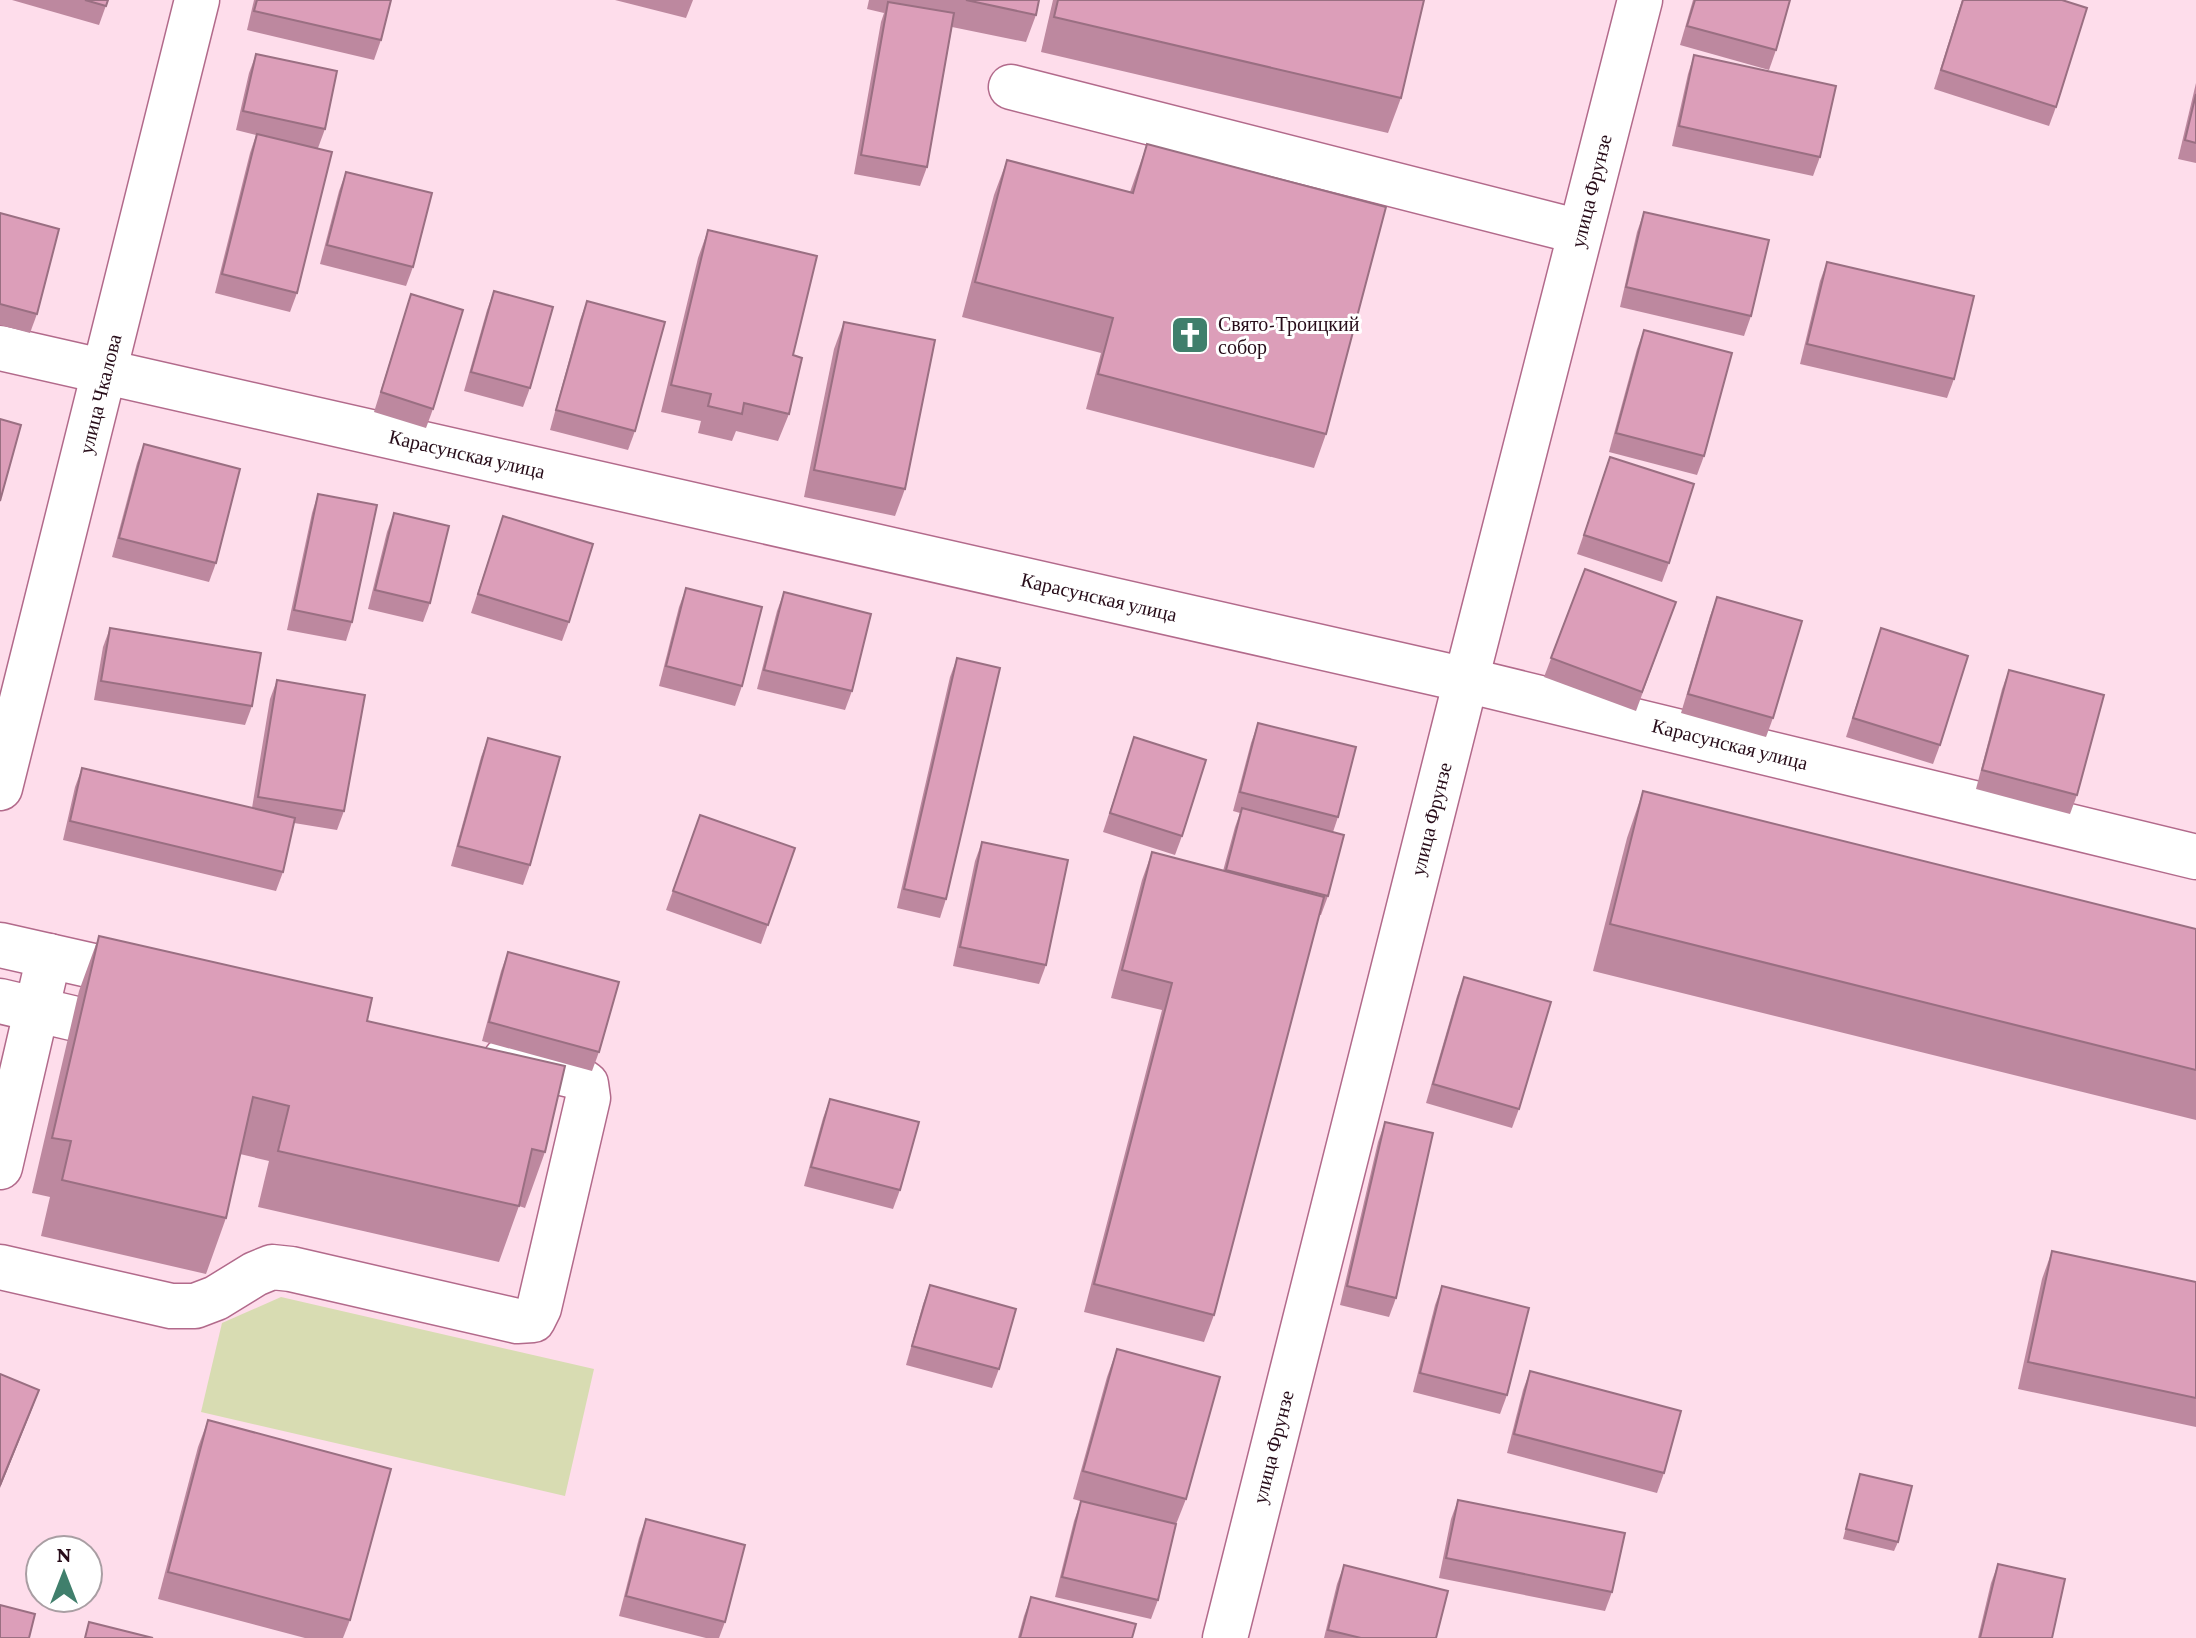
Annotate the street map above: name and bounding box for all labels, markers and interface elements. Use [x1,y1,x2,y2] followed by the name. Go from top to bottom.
[1566,132,1617,250] street label: улица Фрунзе
[1218,313,1360,359] place label: Свято-Троицкий собор
[1169,314,1211,356] church icon: Свято-Троицкий собор
[74,332,127,456] street label: улица Чкалова
[387,425,547,484] street label: Карасунская улица
[1019,568,1179,627] street label: Карасунская улица
[1650,714,1810,775] street label: Карасунская улица
[1406,760,1457,878] street label: улица Фрунзе
[1248,1388,1299,1506] street label: улица Фрунзе
[24,1534,104,1614] north arrow
[57,1542,72,1567] text: N

